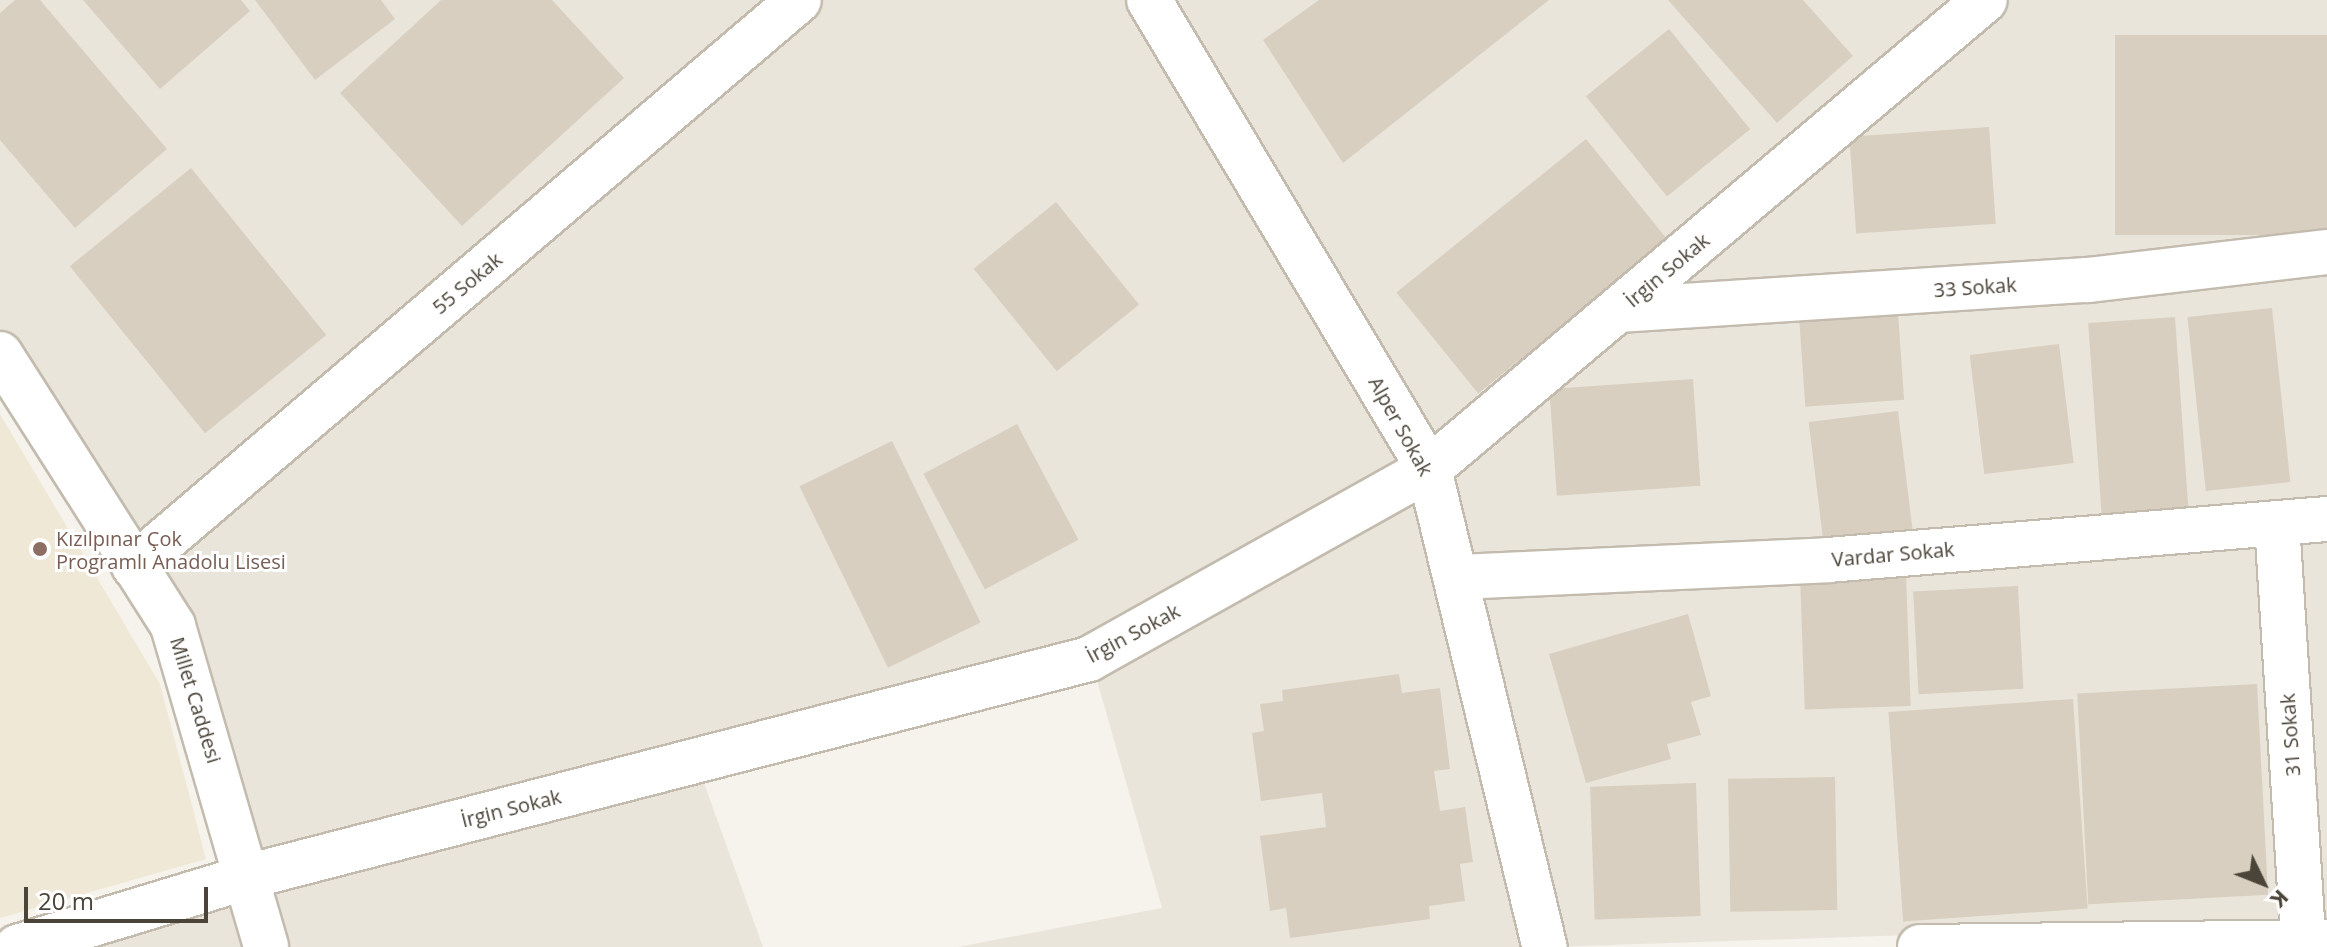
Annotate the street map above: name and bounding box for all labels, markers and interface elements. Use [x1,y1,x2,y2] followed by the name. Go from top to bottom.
[1620,228,1714,312] street label: İrgin Sokak
[427,247,507,319] street label: 55 Sokak
[1933,272,2017,302] street label: 33 Sokak
[1364,372,1438,480] street label: Alper Sokak
[56,526,286,573] place label: Kızılpınar Çok Programlı Anadolu Lisesi
[1831,537,1955,571] street label: Vardar Sokak
[31,540,49,558] marker: Kızılpınar Çok Programlı Anadolu Lisesi
[1082,598,1184,668] street label: İrgin Sokak
[165,634,227,766] street label: Millet Caddesi
[2275,693,2305,777] street label: 31 Sokak
[458,784,564,832] street label: İrgin Sokak
[2223,843,2303,923] north arrow
[28,871,212,921] scale bar
[38,884,94,917] text: 20 m
[2265,884,2297,915] text: K

